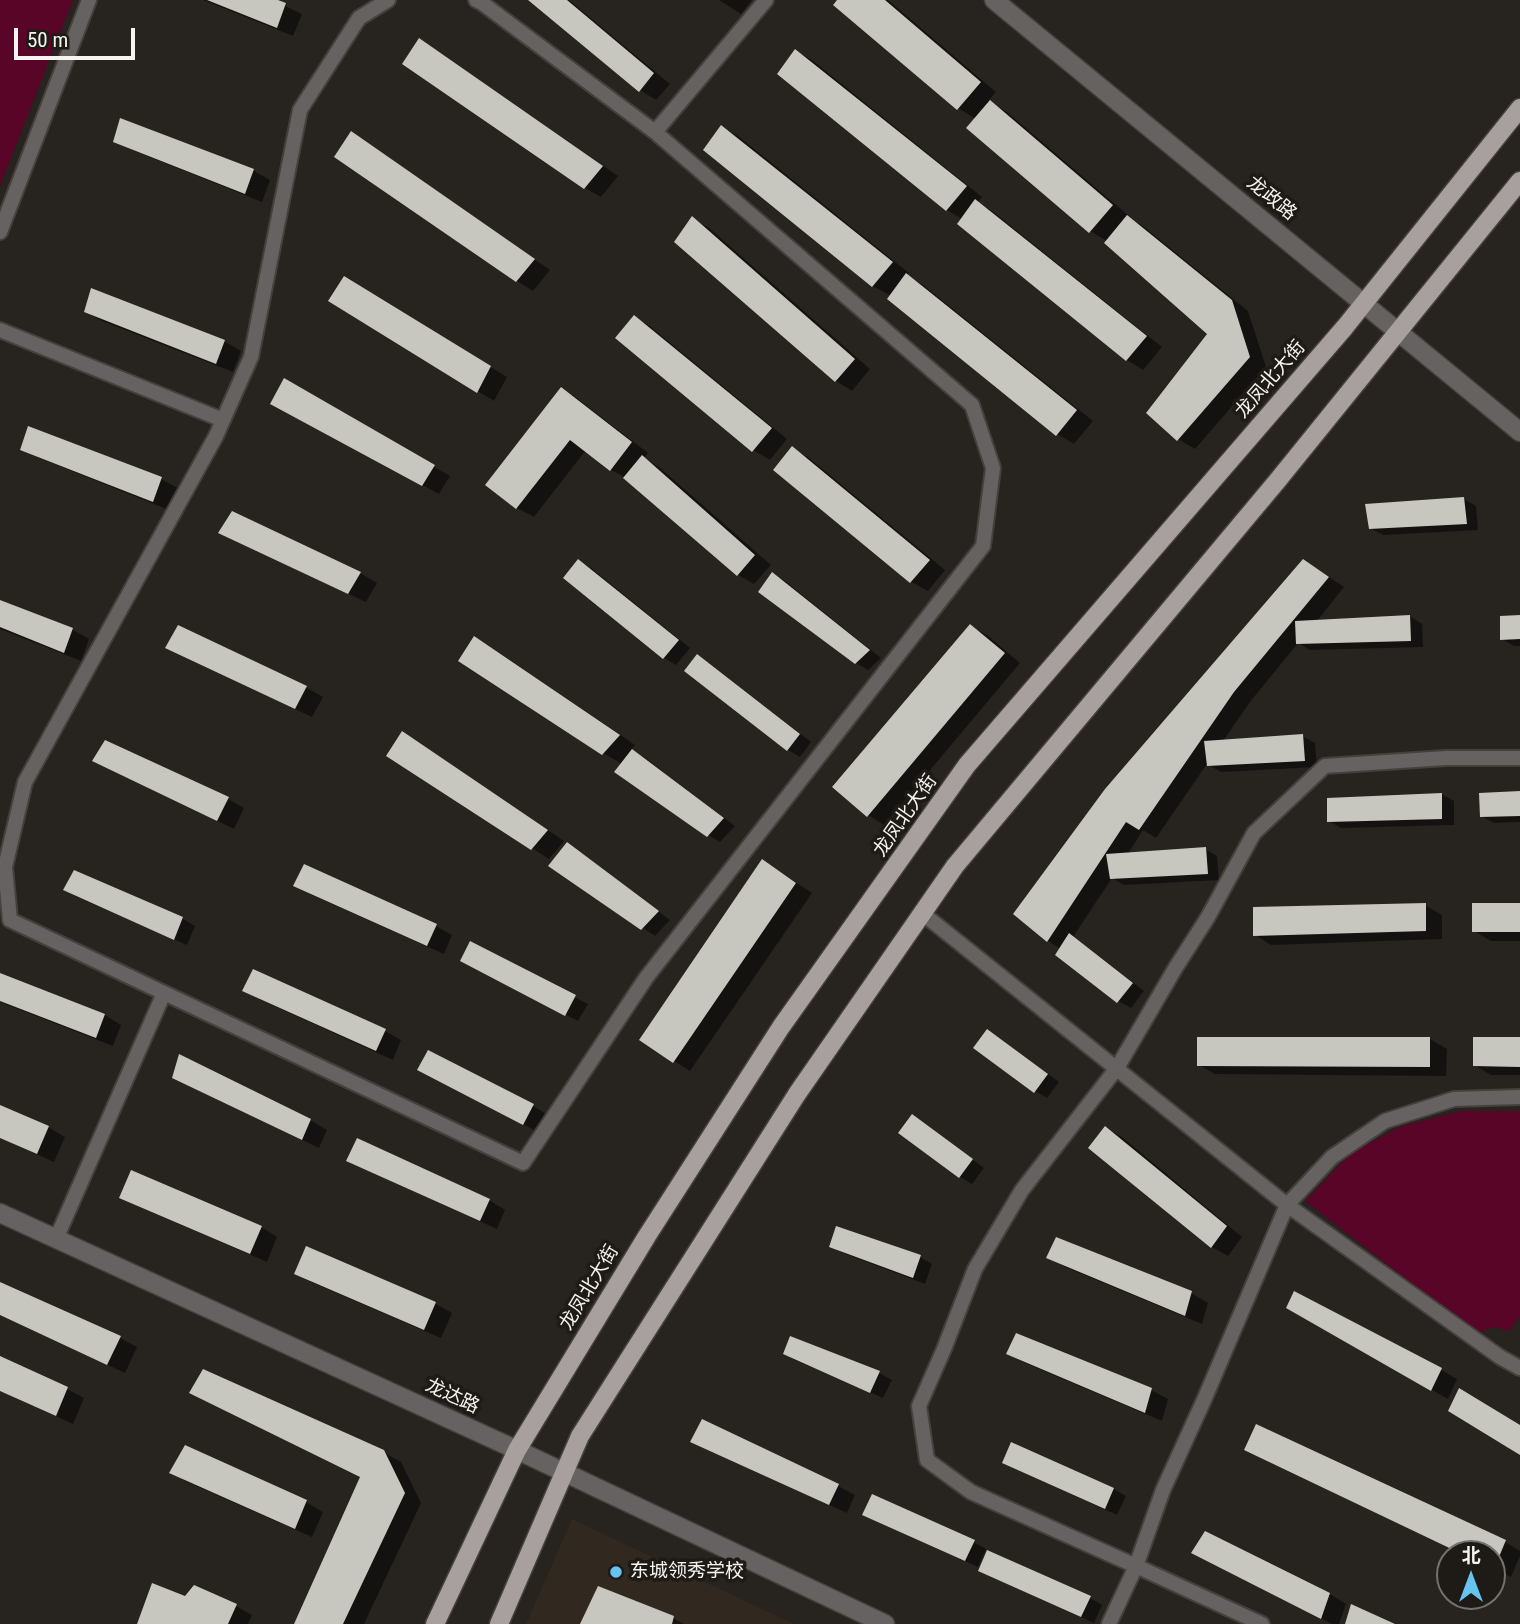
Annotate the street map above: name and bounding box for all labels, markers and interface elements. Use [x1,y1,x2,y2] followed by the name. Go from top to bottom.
[18,14,138,58] scale bar
[27,28,68,52] text: 50 m
[1242,172,1300,226] street label: 龙政路
[1231,337,1311,423] street label: 龙凤北大街
[869,771,943,861] street label: 龙凤北大街
[556,1241,624,1335] street label: 龙凤北大街
[421,1375,483,1419] street label: 龙达路
[1436,1540,1506,1610] north arrow
[1461,1544,1481,1567] text: 北
[630,1561,744,1583] place label: 东城领秀学校
[608,1564,624,1580] marker: 东城领秀学校

